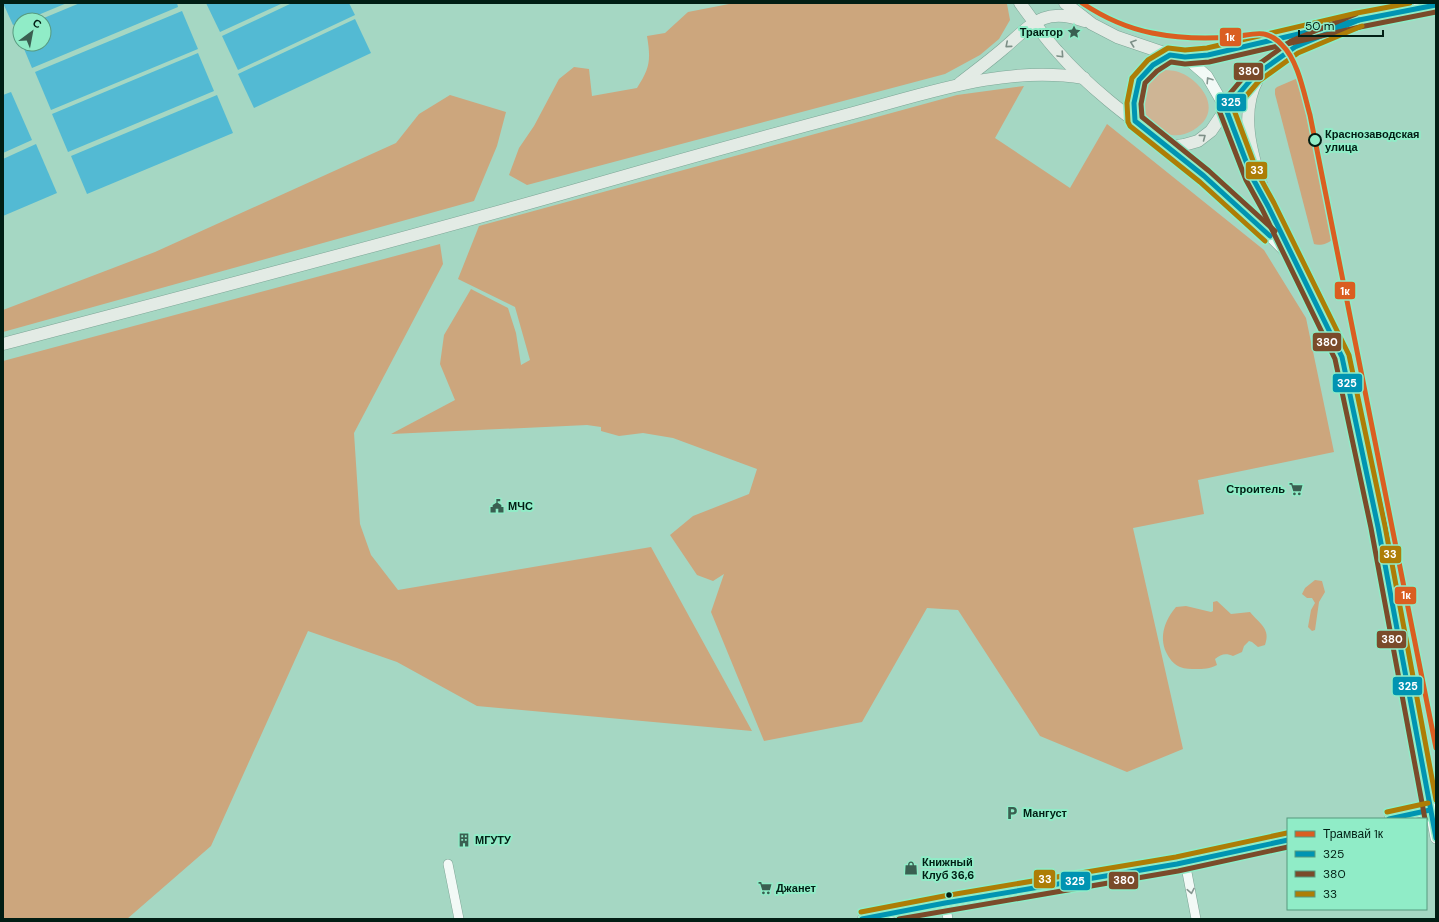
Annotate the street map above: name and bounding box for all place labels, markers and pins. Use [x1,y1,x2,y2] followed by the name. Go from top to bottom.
[1066,24,1082,40] place icon: Трактор
[1020,25,1063,39] place label: Трактор
[1325,127,1420,154] place label: Краснозаводская улица
[1308,133,1322,147] marker: Краснозаводская улица
[1288,481,1304,497] supermarket icon: Строитель
[1226,482,1285,496] place label: Строитель
[489,498,505,514] public building icon: МЧС
[508,499,533,513] place label: МЧС
[1004,805,1020,821] parking icon: Мангуст
[1023,806,1068,820] place label: Мангуст
[456,832,472,848] building icon: МГУТУ
[475,833,511,847] place label: МГУТУ
[922,855,974,882] place label: Книжный Клуб 36,6
[903,860,919,876] shop icon: Книжный Клуб 36,6
[757,880,773,896] supermarket icon: Джанет
[776,881,817,895] place label: Джанет
[944,890,954,900] unlabelled marker

